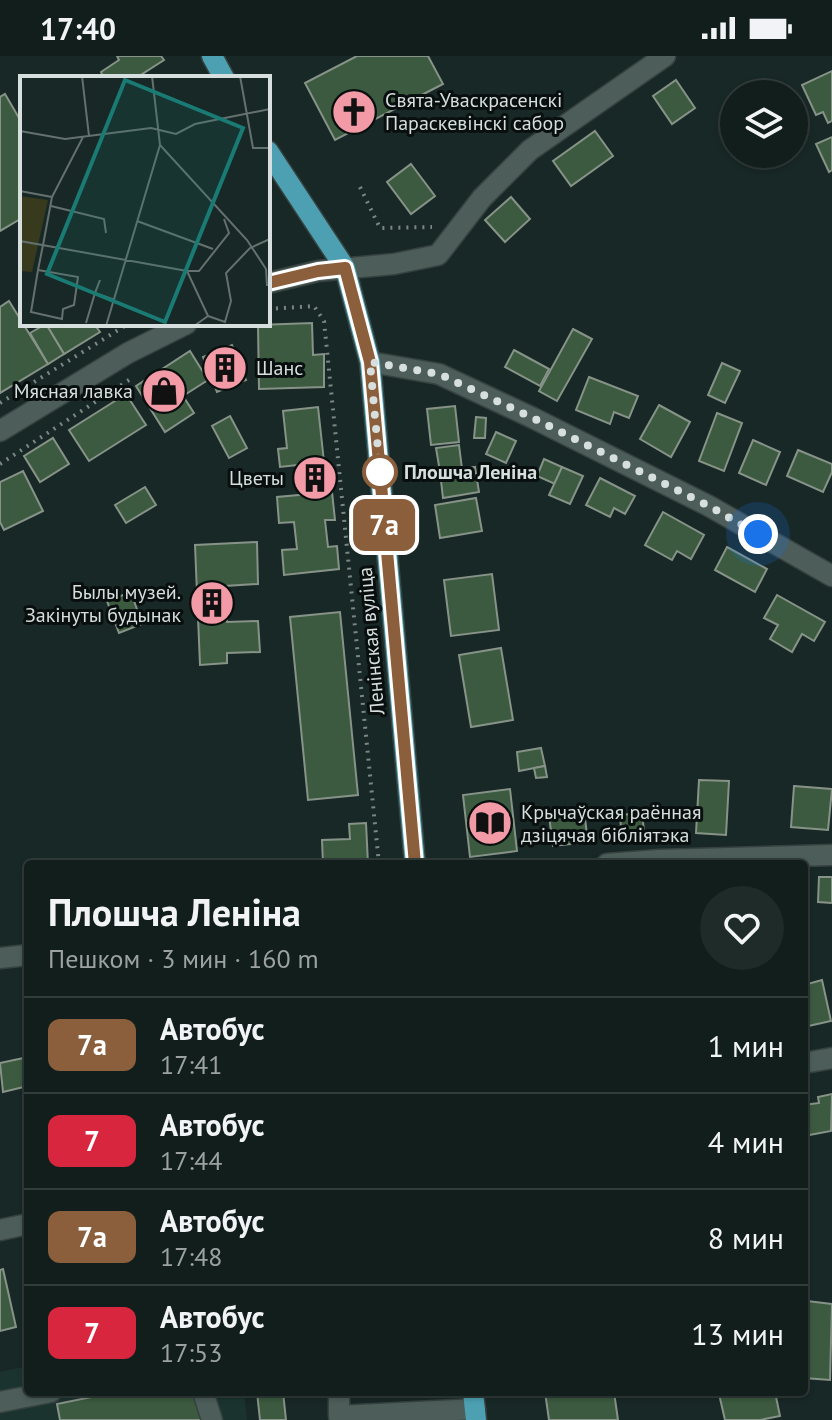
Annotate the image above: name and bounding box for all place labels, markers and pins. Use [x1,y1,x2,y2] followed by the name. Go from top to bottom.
[385,87,564,136] place label: Свята-Уваскрасенскі Параскевінскі сабор
[330,88,378,136] church icon: Свята-Уваскрасенскі Параскевінскі сабор
[201,344,249,392] building icon: Шанс
[256,355,303,381] place label: Шанс
[140,367,188,415] shop icon: Мясная лавка
[14,378,133,404] place label: Мясная лавка
[291,454,339,502] building icon: Цветы
[363,455,397,489] marker: Плошча Леніна
[404,459,537,485] place label: Плошча Леніна
[229,465,284,491] place label: Цветы
[25,579,181,628] place label: Былы музей. Закінуты будынак
[188,579,236,627] building icon: Былы музей. Закінуты будынак
[466,799,514,847] library icon: Крычаўская раённая дзіцячая бібліятэка
[521,799,701,848] place label: Крычаўская раённая дзіцячая бібліятэка

